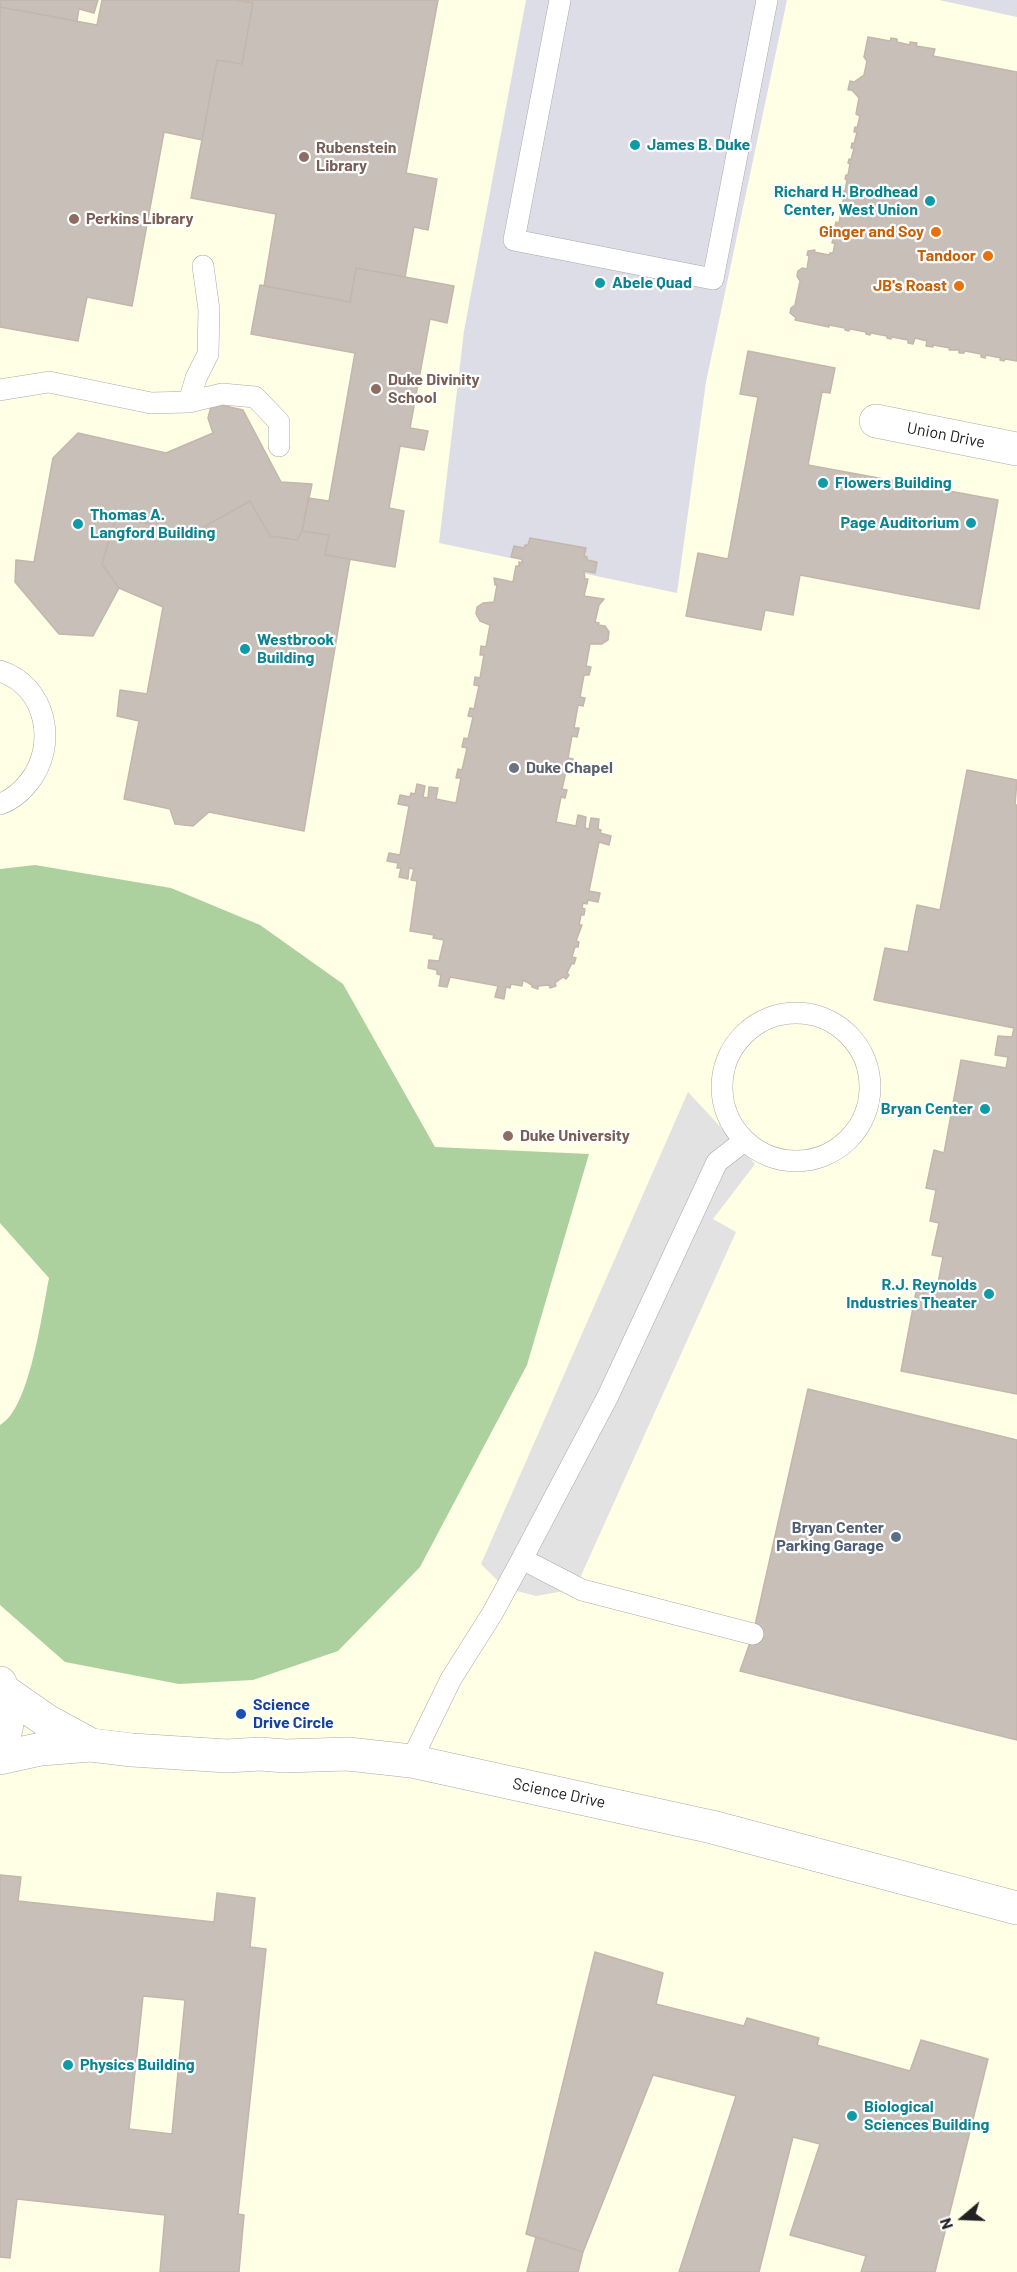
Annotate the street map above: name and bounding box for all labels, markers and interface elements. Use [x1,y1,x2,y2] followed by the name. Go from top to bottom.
[647,135,750,155] place label: James B. Duke
[316,138,397,176] place label: Rubenstein Library
[628,138,642,152] marker: James B. Duke
[297,150,311,164] marker: Rubenstein Library
[774,182,918,220] place label: Richard H. Brodhead Center, West Union
[923,194,937,208] marker: Richard H. Brodhead Center, West Union
[86,209,194,229] place label: Perkins Library
[67,212,81,226] marker: Perkins Library
[819,222,924,242] place label: Ginger and Soy
[929,225,943,239] marker: Ginger and Soy
[917,246,976,266] place label: Tandoor
[981,249,995,263] marker: Tandoor
[612,273,692,293] place label: Abele Quad
[593,276,607,290] marker: Abele Quad
[873,276,947,296] place label: JB's Roast
[952,279,966,293] marker: JB's Roast
[388,370,480,408] place label: Duke Divinity School
[369,382,383,396] marker: Duke Divinity School
[905,418,987,452] street label: Union Drive
[835,473,952,493] place label: Flowers Building
[816,476,830,490] marker: Flowers Building
[90,505,215,543] place label: Thomas A. Langford Building
[841,513,959,533] place label: Page Auditorium
[964,516,978,530] marker: Page Auditorium
[71,517,85,531] marker: Thomas A. Langford Building
[257,630,334,668] place label: Westbrook Building
[238,642,252,656] marker: Westbrook Building
[526,758,613,778] place label: Duke Chapel
[507,761,521,775] marker: Duke Chapel
[881,1099,973,1119] place label: Bryan Center
[978,1102,992,1116] marker: Bryan Center
[520,1126,630,1146] place label: Duke University
[501,1129,515,1143] marker: Duke University
[846,1275,977,1313] place label: R.J. Reynolds Industries Theater
[982,1287,996,1301] marker: R.J. Reynolds Industries Theater
[776,1518,884,1556] place label: Bryan Center Parking Garage
[889,1530,903,1544] marker: Bryan Center Parking Garage
[253,1695,334,1733] place label: Science Drive Circle
[234,1707,248,1721] marker: Science Drive Circle
[511,1774,607,1812] street label: Science Drive
[80,2055,195,2075] place label: Physics Building
[61,2058,75,2072] marker: Physics Building
[864,2097,989,2135] place label: Biological Sciences Building
[845,2109,859,2123] marker: Biological Sciences Building
[933,2188,993,2248] north arrow
[935,2216,956,2232] text: N

